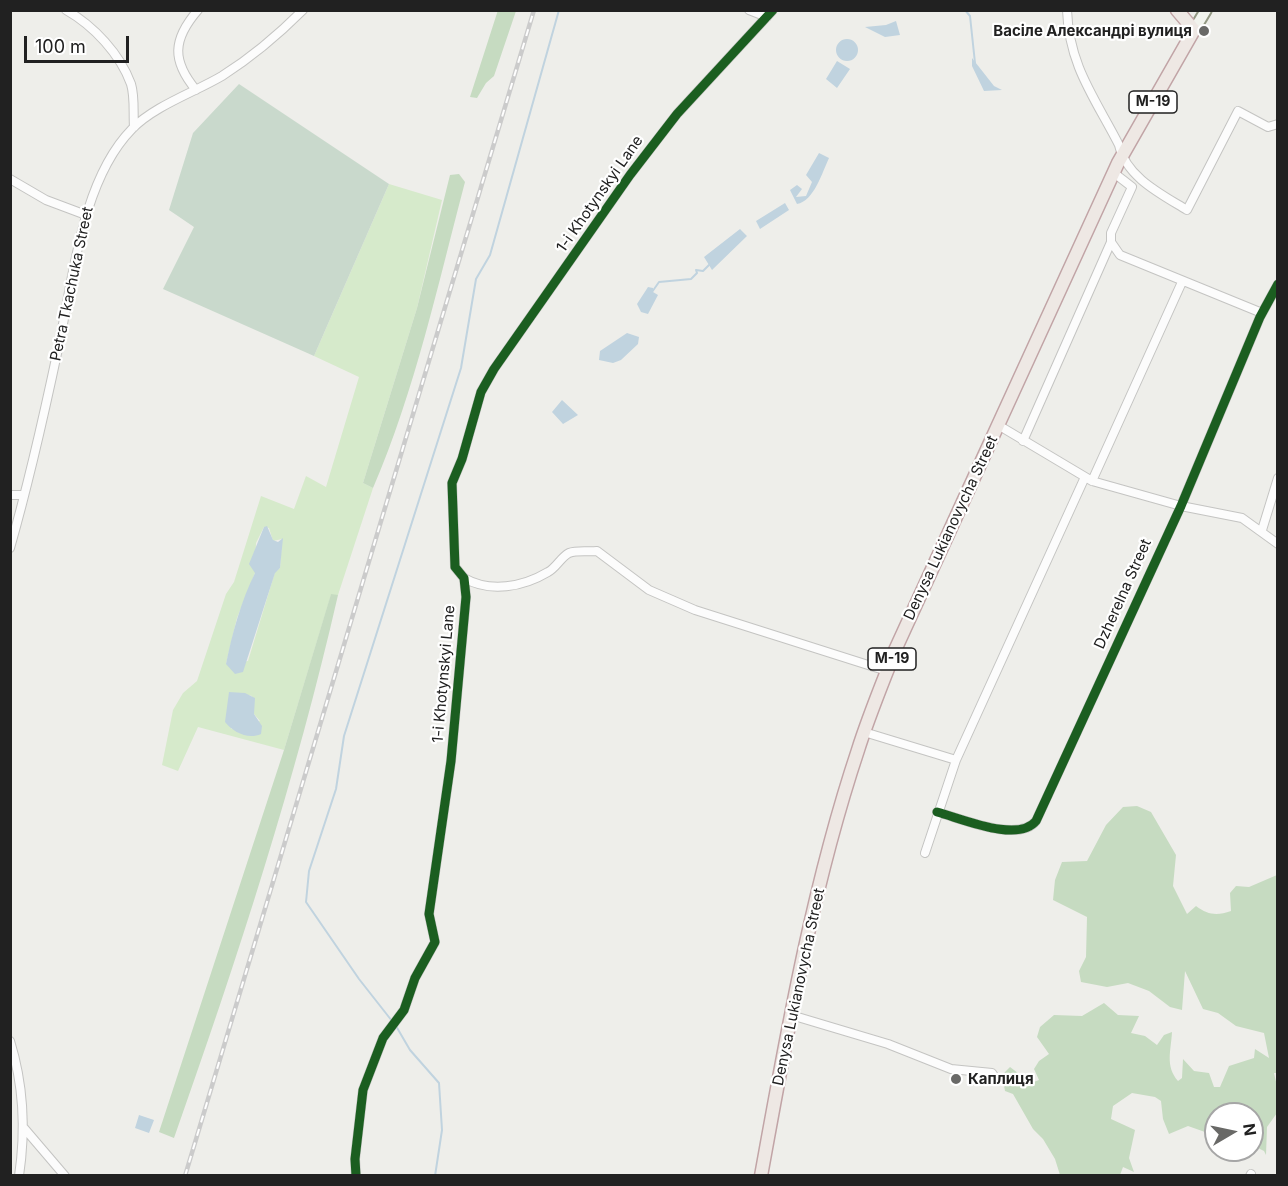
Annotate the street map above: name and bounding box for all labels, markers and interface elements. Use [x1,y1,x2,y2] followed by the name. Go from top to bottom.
[993,22,1192,40] place label: Васіле Александрі вулиця
[27,24,132,62] scale bar
[1197,24,1211,38] marker: Васіле Александрі вулиця
[35,36,86,57] text: 100 m
[1129,91,1177,113] road number: М-19
[553,132,647,256] street label: 1-i Khotynskyi Lane
[47,205,97,363] street label: Petra Tkachuka Street
[900,433,1002,623] street label: Denysa Lukianovycha Street
[1091,536,1155,652] street label: Dzherelna Street
[429,604,459,744] street label: 1-i Khotynskyi Lane
[868,648,916,670] road number: М-19
[769,887,829,1087] street label: Denysa Lukianovycha Street
[968,1070,1034,1088] place label: Каплиця
[949,1072,963,1086] marker: Каплиця
[1204,1102,1264,1162] north arrow
[1239,1122,1261,1137] text: N

